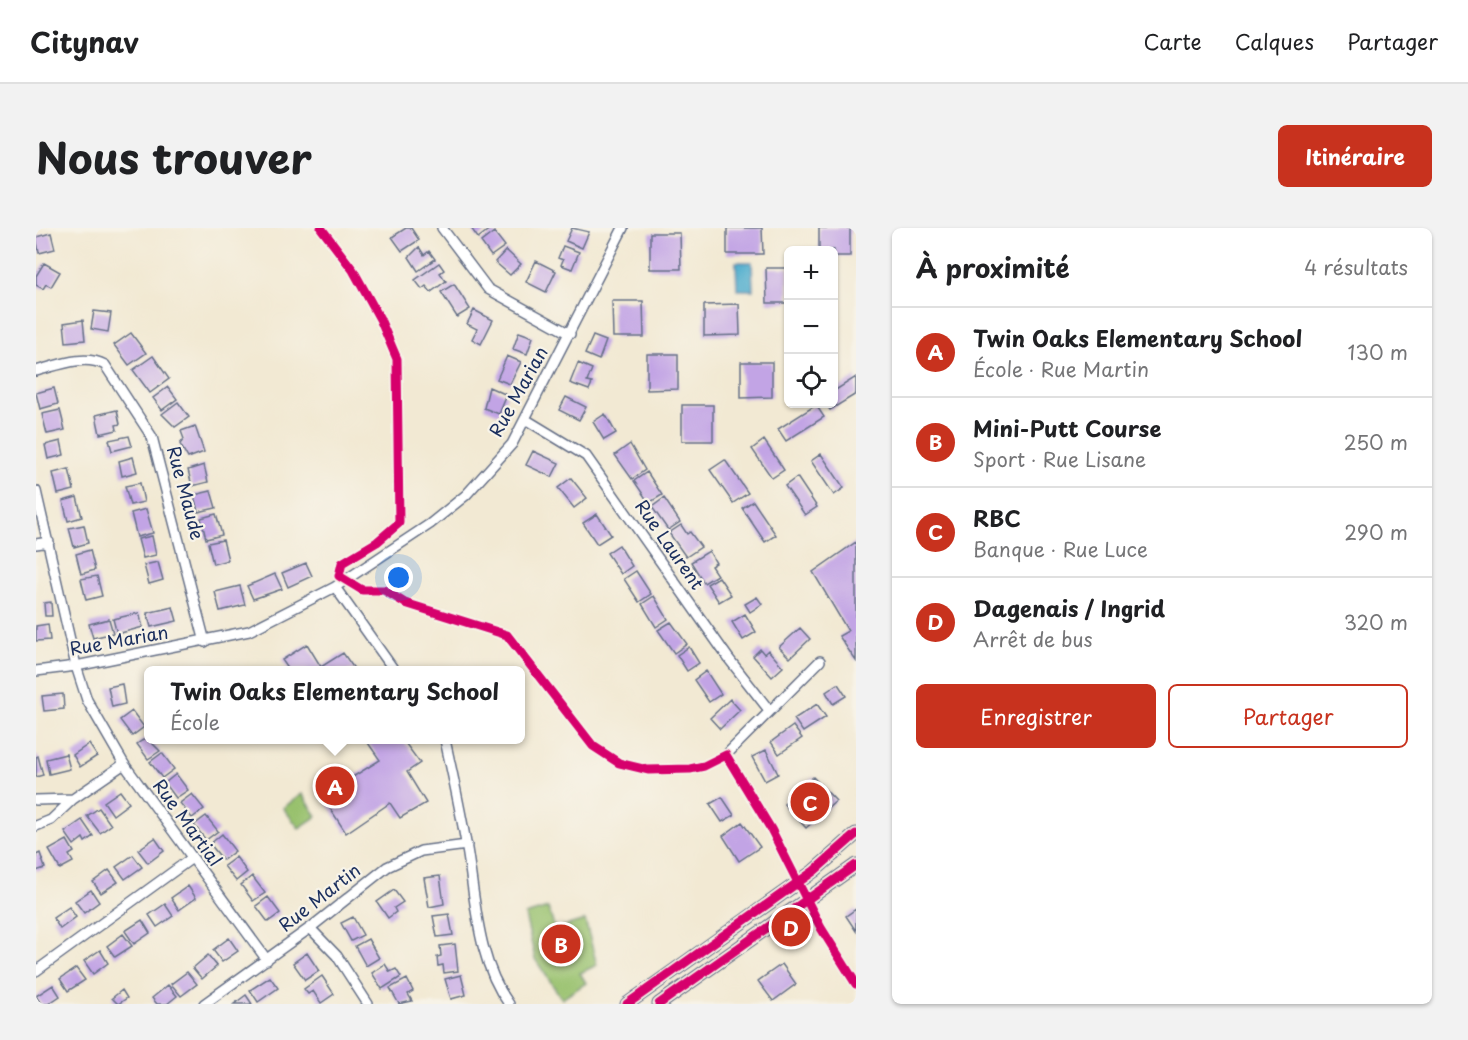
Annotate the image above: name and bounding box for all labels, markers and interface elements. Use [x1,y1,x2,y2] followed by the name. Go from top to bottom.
[30,20,139,63] text: Citynav
[1144,25,1202,57] text: Carte
[1235,25,1314,57] text: Calques
[1347,25,1438,57] text: Partager
[36,125,312,188] text: Nous trouver
[1278,125,1432,187] button: Itinéraire
[784,246,838,408] map controls
[784,246,838,300] button: +
[916,248,1070,287] text: À proximité
[1304,252,1408,282] text: 4 résultats
[784,300,838,354] button: −
[973,321,1302,354] text: Twin Oaks Elementary School
[928,337,943,367] text: A
[1348,337,1408,367] text: 130 m
[482,341,554,441] street label: Rue Marian
[784,354,838,408] button: locate
[973,354,1149,384] text: École · Rue Martin
[973,411,1161,444] text: Mini-Putt Course
[929,427,942,457] text: B
[1344,427,1408,457] text: 250 m
[161,443,212,543] street label: Rue Maude
[973,444,1146,474] text: Sport · Rue Lisane
[629,494,711,595] street label: Rue Laurent
[973,501,1021,534] text: RBC
[928,517,943,547] text: C
[1344,517,1408,547] text: 290 m
[973,534,1148,564] text: Banque · Rue Luce
[384,563,413,592] your location
[973,591,1165,624] text: Dagenais / Ingrid
[928,607,943,637] text: D
[1344,607,1408,637] text: 320 m
[67,618,170,661] street label: Rue Marian
[973,624,1093,654] text: Arrêt de bus
[144,666,525,744] popup
[170,674,499,707] text: Twin Oaks Elementary School
[916,684,1156,748] button: Enregistrer
[1168,684,1408,748] button: Partager
[170,707,220,737] text: École
[316,764,354,808] pin: A
[147,773,229,871] street label: Rue Martial
[790,780,830,824] pin: C
[272,856,366,937] street label: Rue Martin
[772,904,810,950] pin: D
[542,922,580,966] pin: B

